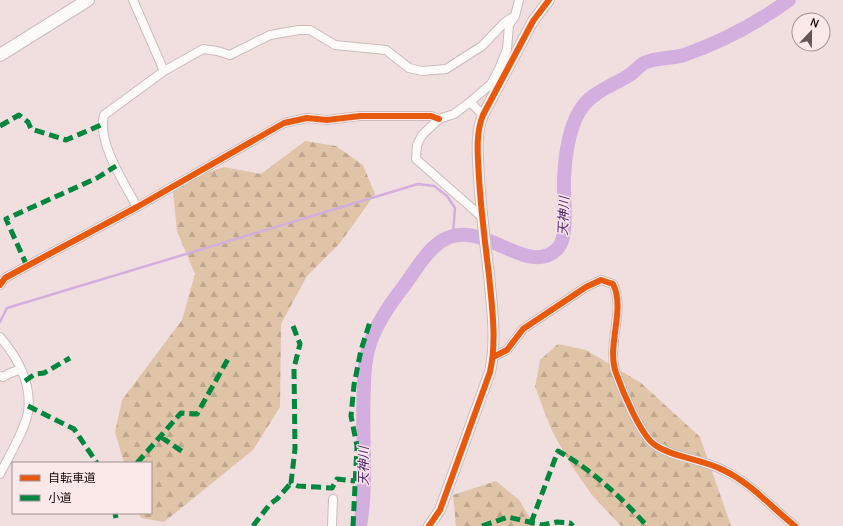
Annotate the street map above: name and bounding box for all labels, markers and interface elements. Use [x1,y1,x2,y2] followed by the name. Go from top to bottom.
[791,12,831,52] north arrow
[808,14,821,31] text: N
[553,194,573,236] water label: 天神川
[354,445,372,486] water label: 天神川
[12,462,152,514] legend
[48,469,96,486] text: 自転車道
[48,489,72,506] text: 小道

